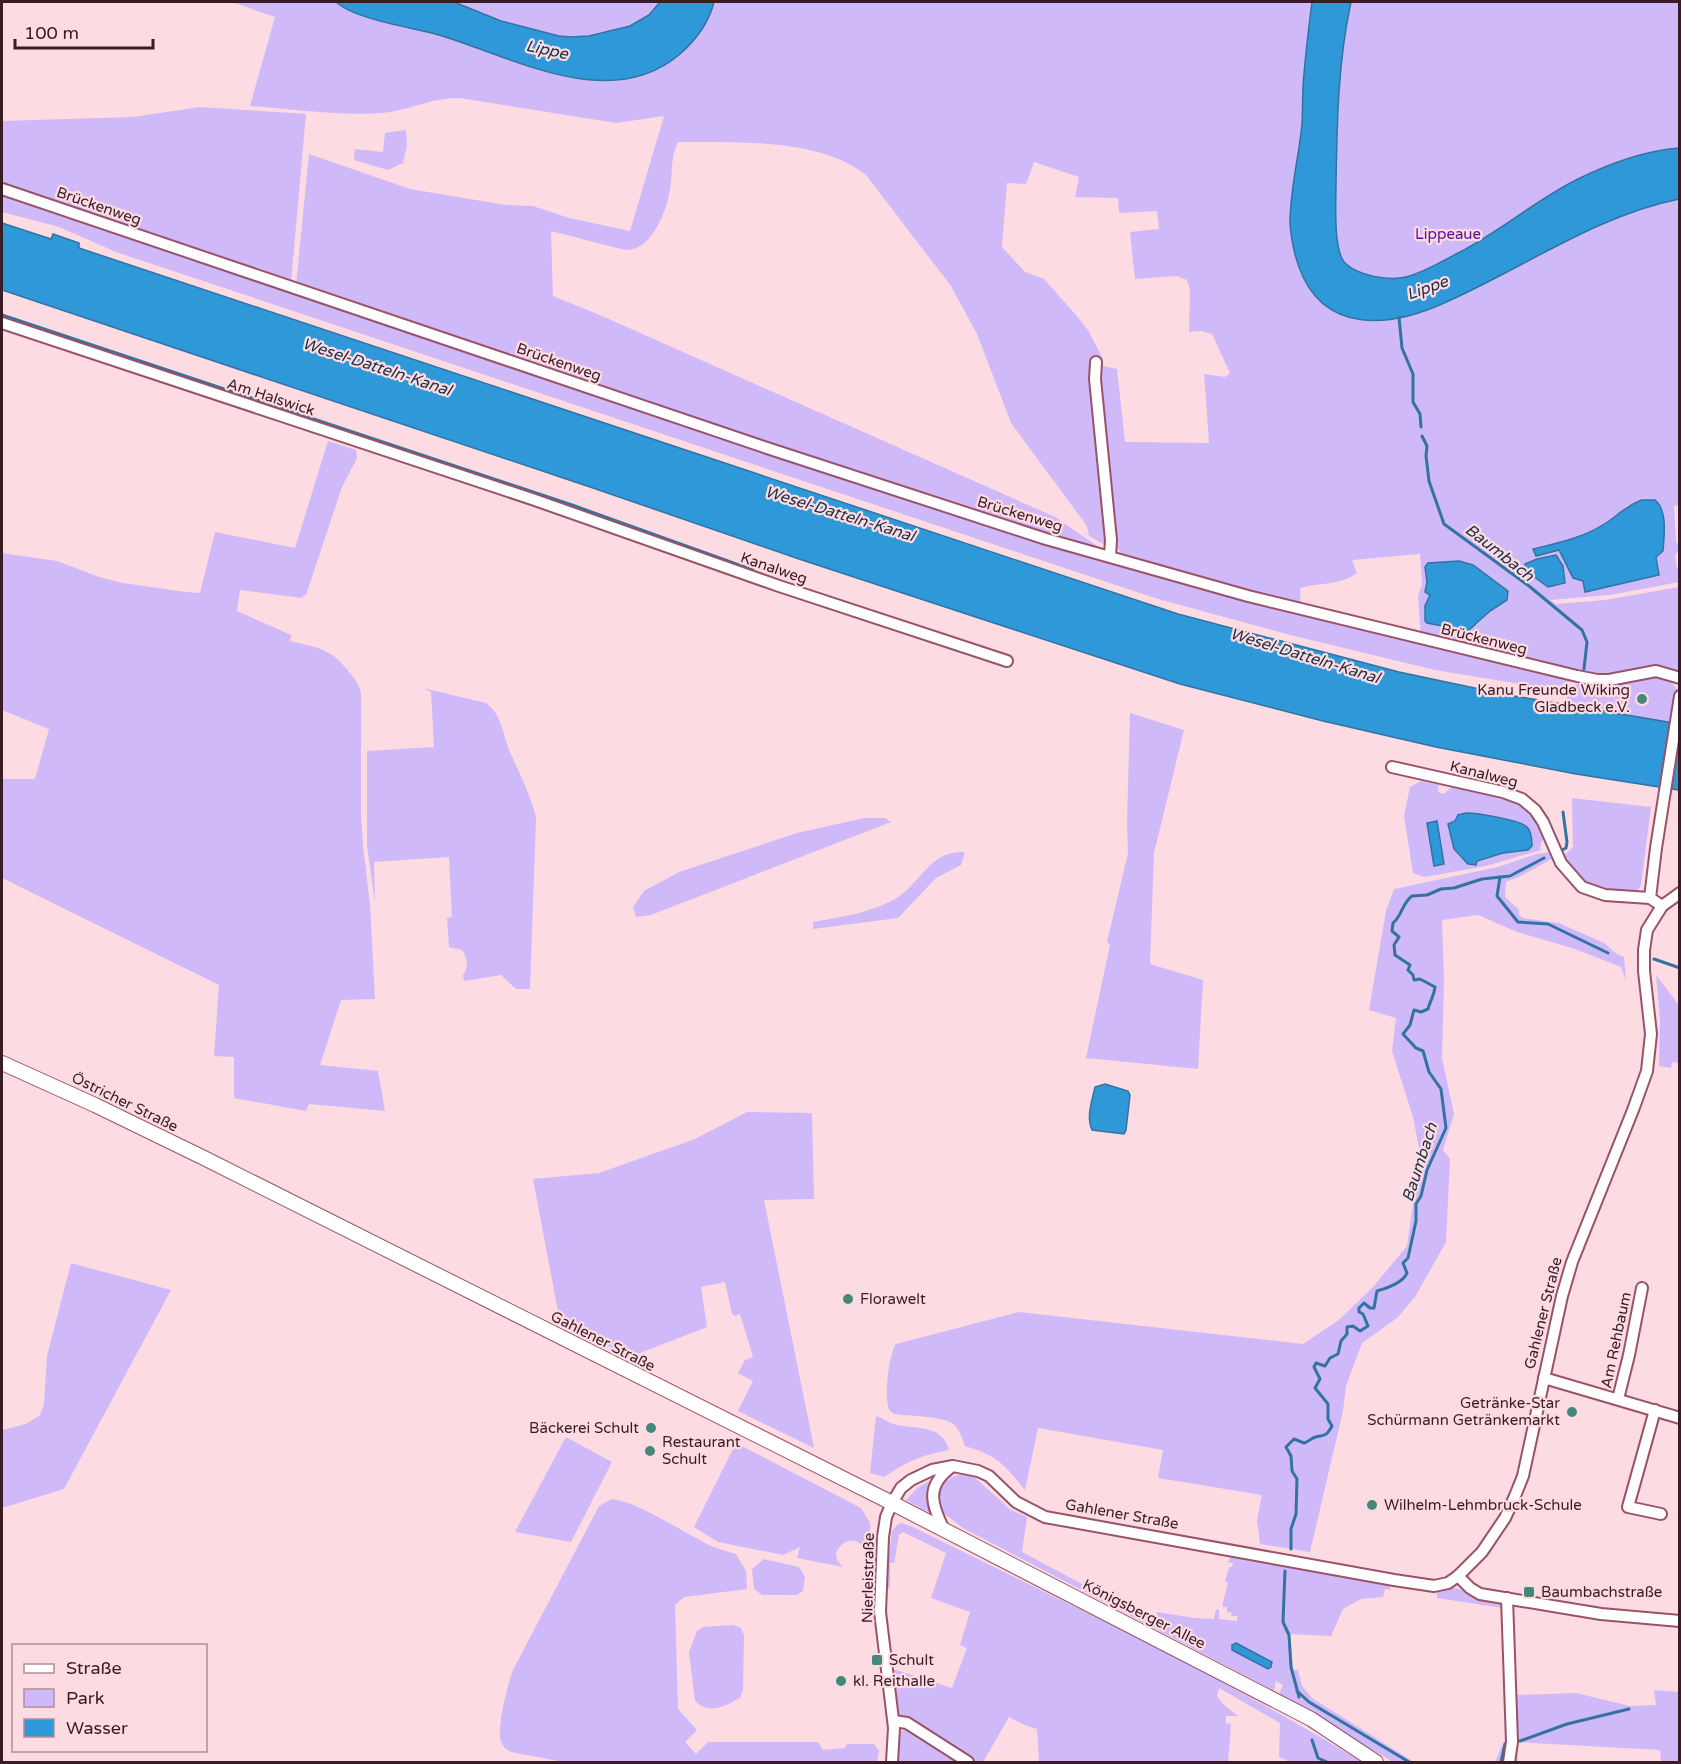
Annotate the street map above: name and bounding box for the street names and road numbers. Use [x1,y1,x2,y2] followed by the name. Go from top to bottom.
[54,183,144,229] street label: Brückenweg
[514,339,604,385] street label: Brückenweg
[225,374,317,420] street label: Am Halswick
[975,492,1065,536] street label: Brückenweg
[738,548,810,588] street label: Kanalweg
[1439,620,1529,658] street label: Brückenweg
[1448,757,1520,791] street label: Kanalweg
[69,1068,181,1136] street label: Östricher Straße
[1520,1255,1566,1371] street label: Gahlener Straße
[1597,1290,1635,1390] street label: Am Rehbaum
[548,1307,658,1375] street label: Gahlener Straße
[1064,1495,1180,1533] street label: Gahlener Straße
[858,1533,878,1623] street label: Nierleistraße
[1080,1575,1208,1653] street label: Königsberger Allee

